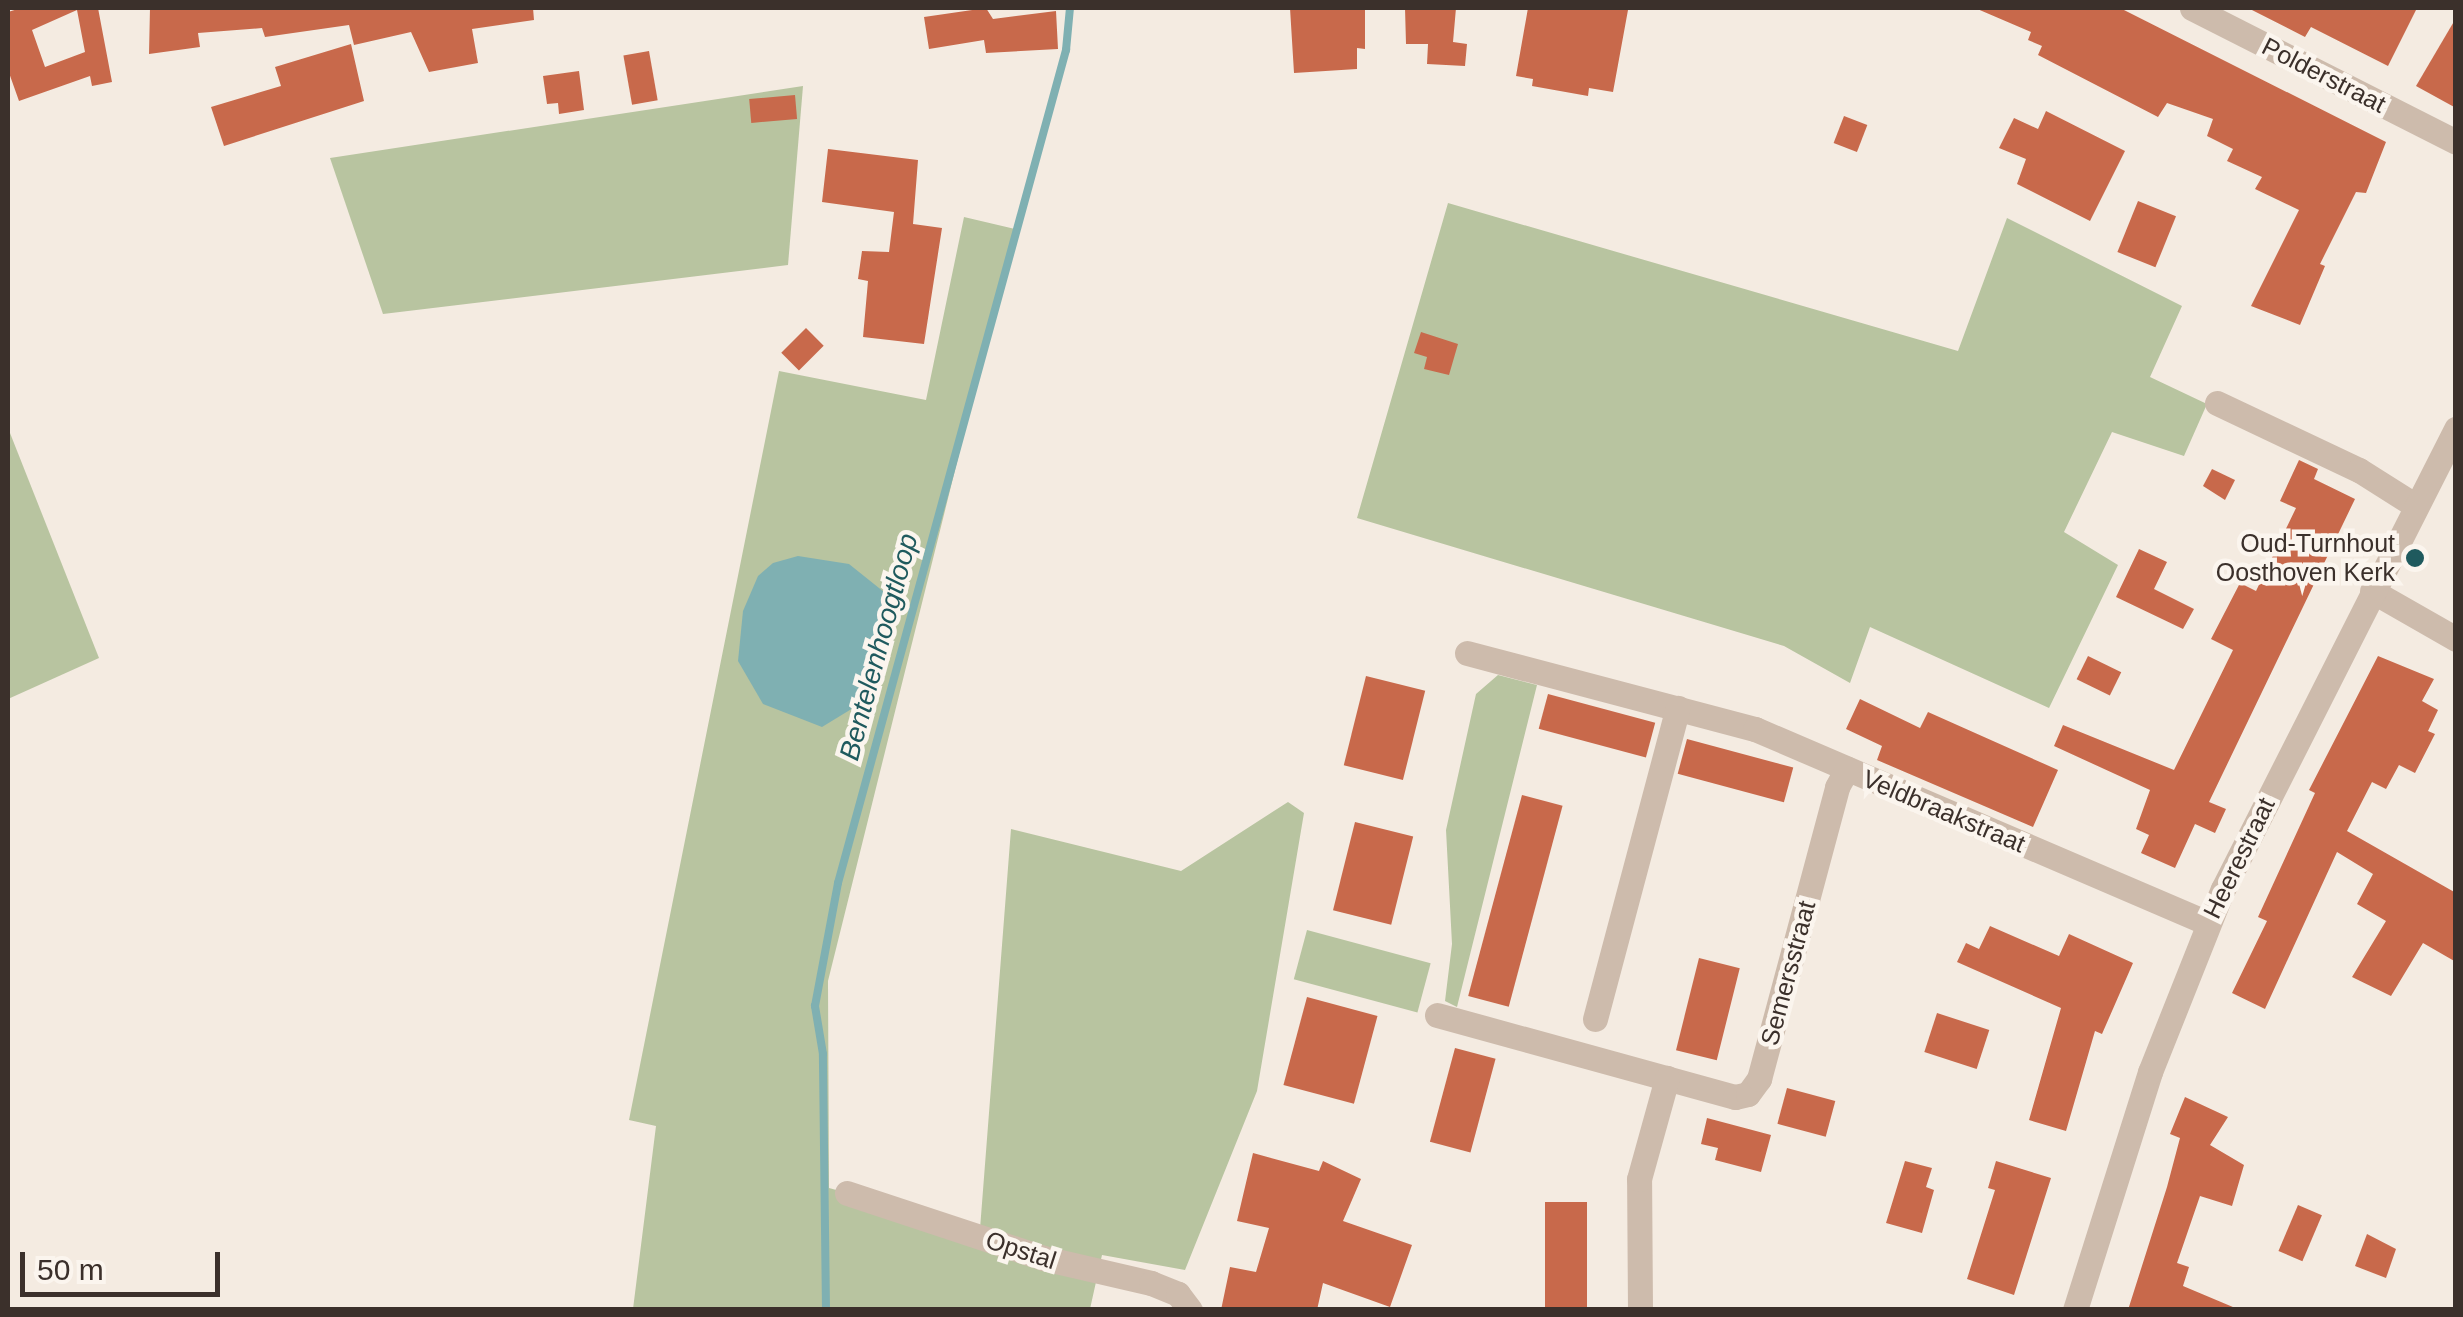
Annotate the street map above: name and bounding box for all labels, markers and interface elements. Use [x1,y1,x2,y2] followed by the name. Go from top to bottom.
[2257,31,2391,119] street label: Polderstraat
[2216,529,2395,588] place label: Oud-Turnhout Oosthoven Kerk
[833,530,925,764] water label: Bentelenhoogtloop
[2404,547,2426,569] marker: Oud-Turnhout Oosthoven Kerk
[1858,763,2030,859] street label: Veldbraakstraat
[2197,793,2281,923] street label: Heerestraat
[1754,897,1822,1049] street label: Semersstraat
[982,1225,1060,1275] street label: Opstal
[25,1232,225,1294] scale bar
[37,1253,104,1286] text: 50 m

